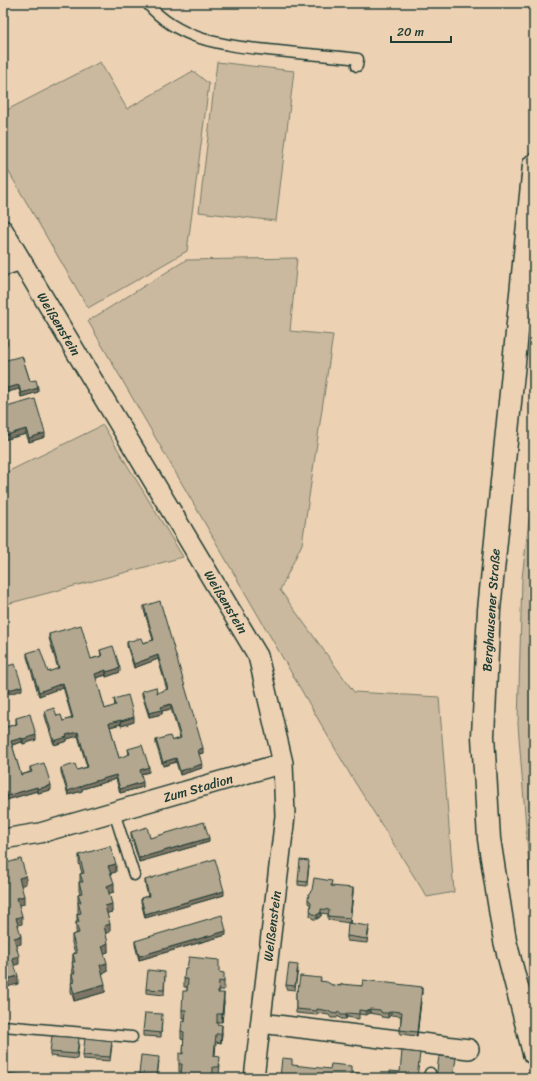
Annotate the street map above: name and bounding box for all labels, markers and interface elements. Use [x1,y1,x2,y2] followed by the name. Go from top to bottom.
[391,18,451,44] scale bar
[397,21,424,43] text: 20 m
[31,288,87,360] street label: Weißenstein
[475,547,507,672] street label: Berghausener Straße
[198,566,254,638] street label: Weißenstein
[160,767,236,809] street label: Zum Stadion
[256,889,288,963] street label: Weißenstein

